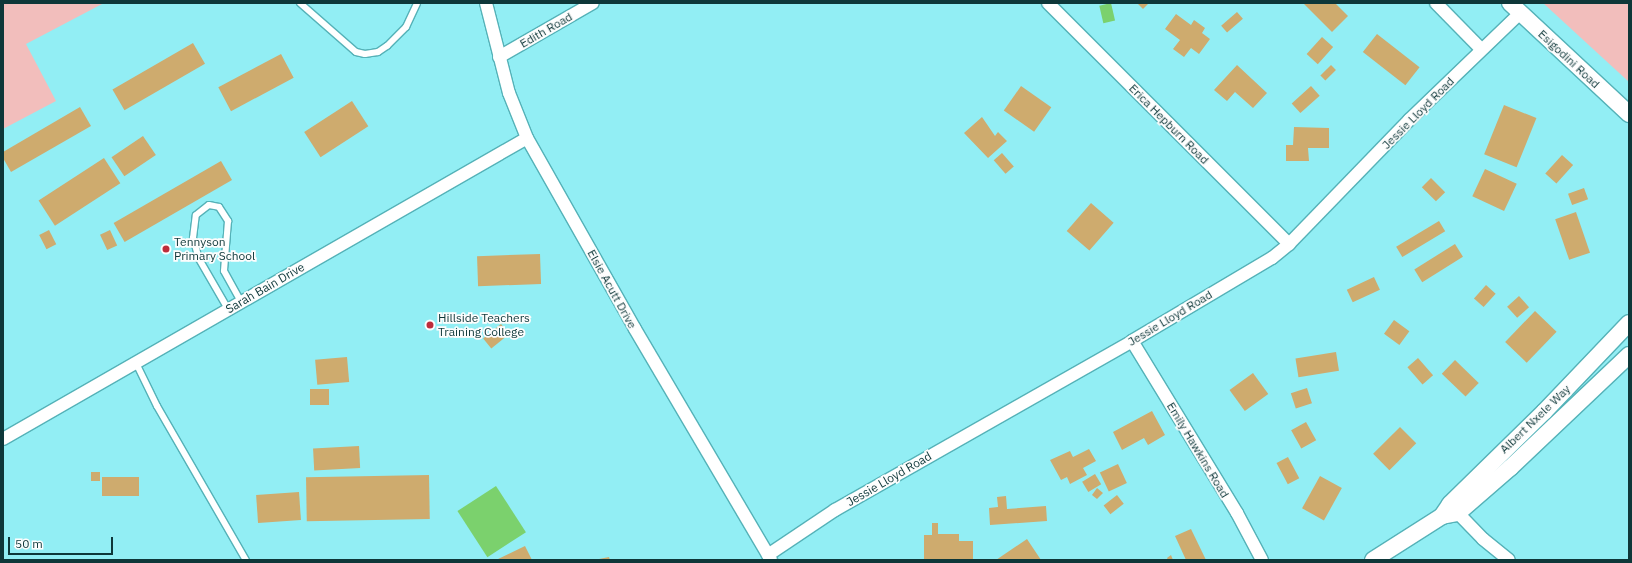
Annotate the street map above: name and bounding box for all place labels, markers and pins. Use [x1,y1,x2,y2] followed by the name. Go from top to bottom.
[174,235,255,263] place label: Tennyson Primary School
[161,244,171,254] marker: Tennyson Primary School
[438,311,530,339] place label: Hillside Teachers Training College
[425,320,435,330] marker: Hillside Teachers Training College

